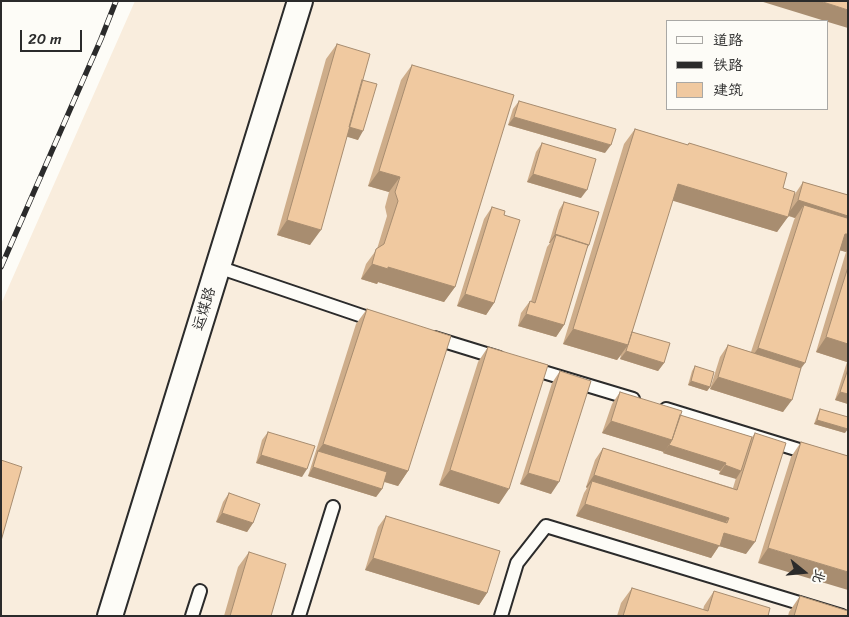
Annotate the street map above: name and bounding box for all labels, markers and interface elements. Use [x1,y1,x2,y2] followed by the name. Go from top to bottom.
[22,20,85,52] scale bar
[666,20,829,110] legend
[28,26,62,52] text: 20 m
[713,27,743,53] text: 道路
[713,52,743,78] text: 铁路
[713,77,743,103] text: 建筑
[190,285,220,333] street label: 运煤路
[779,547,829,597] north arrow
[805,566,833,587] text: 北

